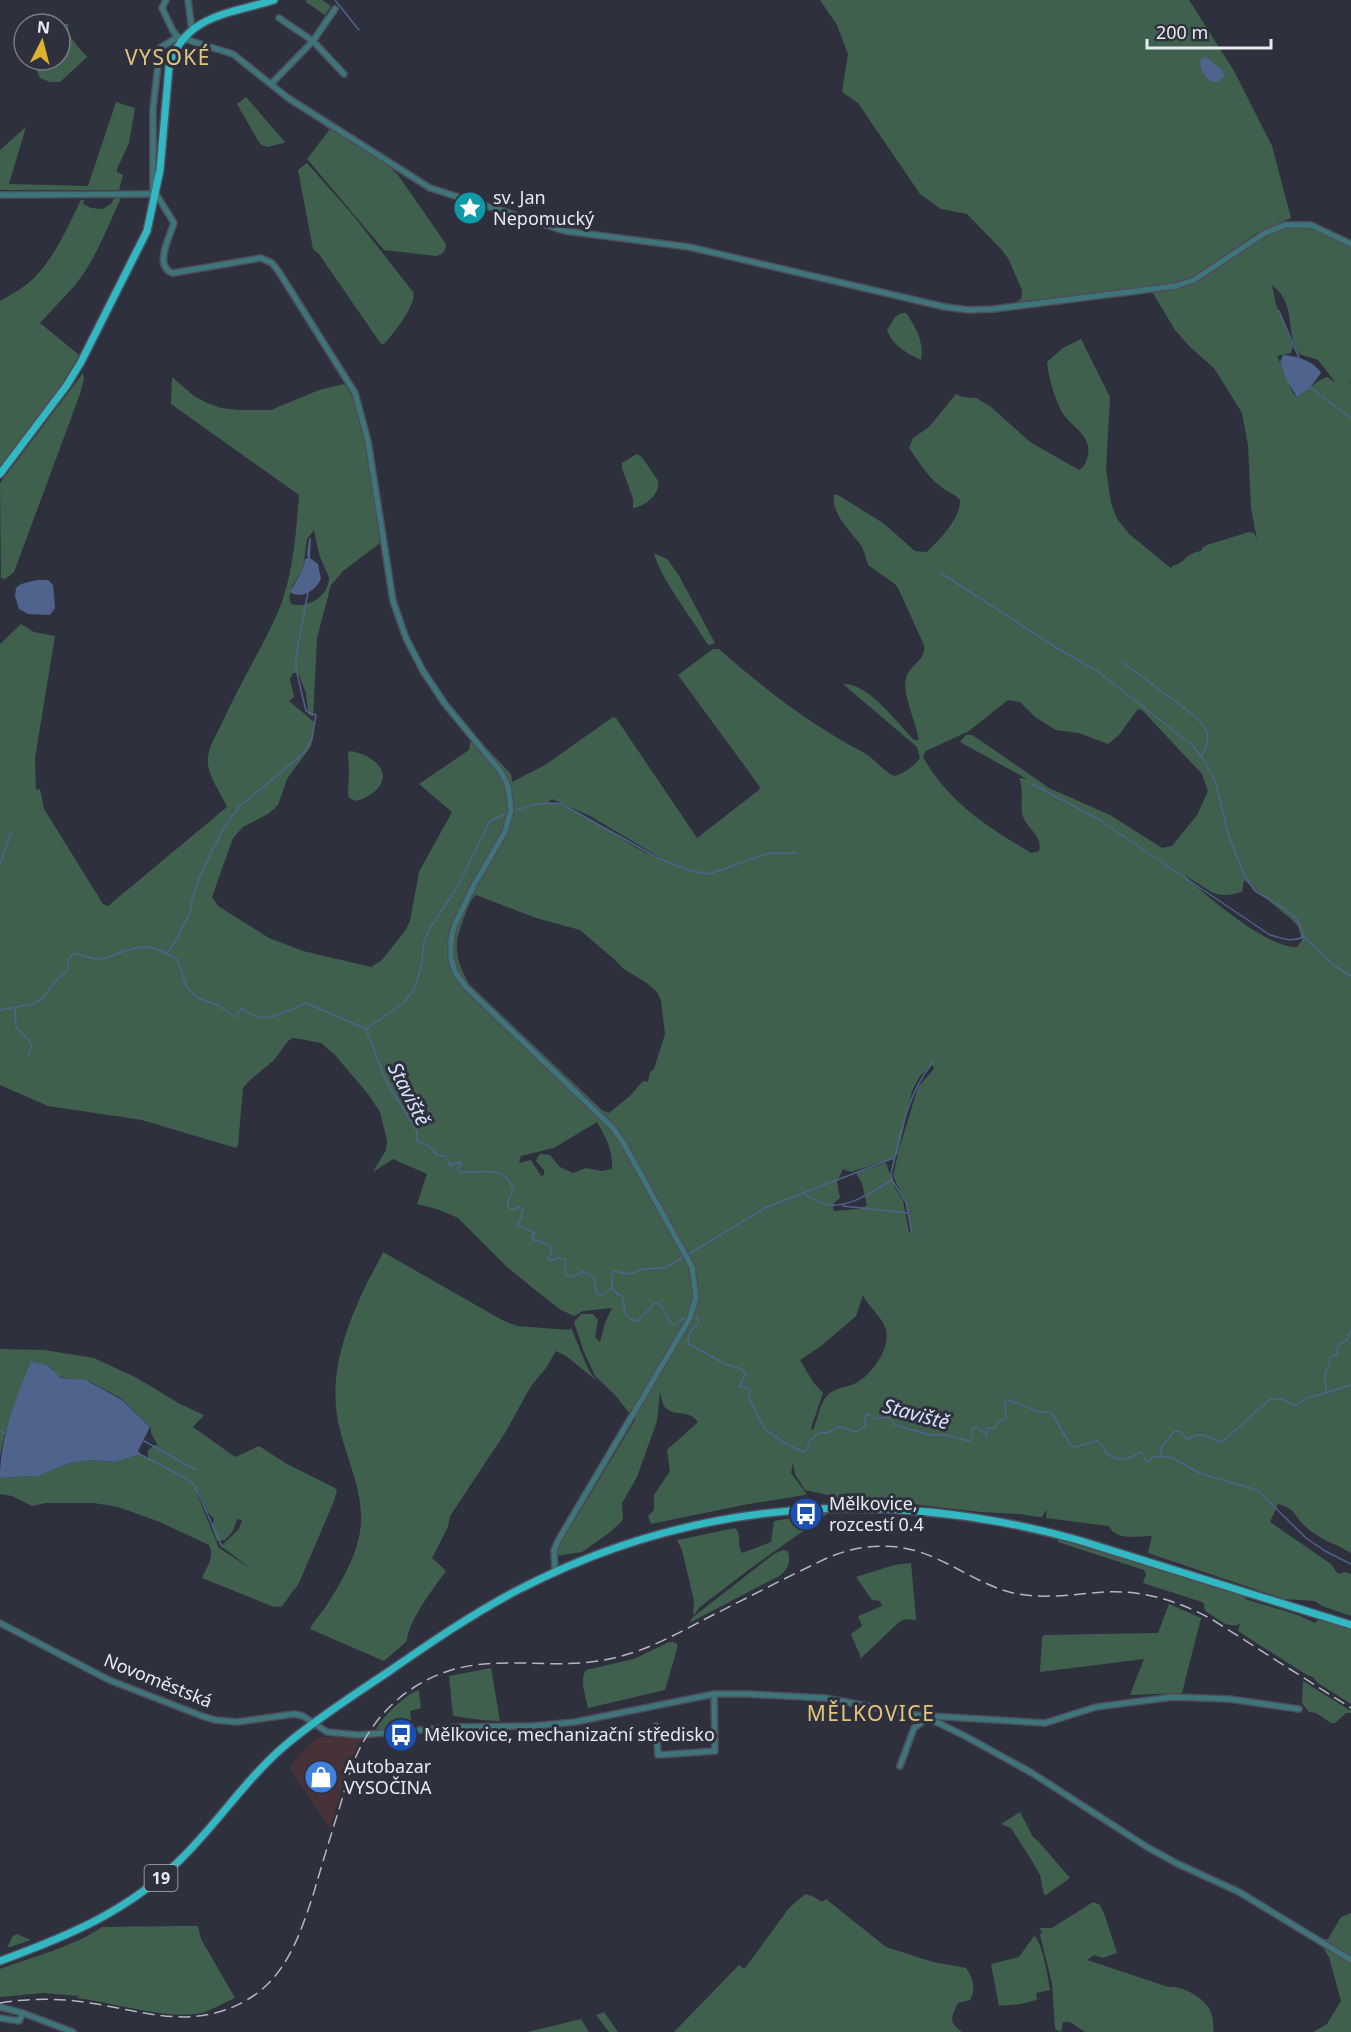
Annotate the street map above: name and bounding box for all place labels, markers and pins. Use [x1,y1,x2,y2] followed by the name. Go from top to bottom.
[493,185,595,230] place label: sv. Jan Nepomucký
[452,190,488,226] place icon: sv. Jan Nepomucký
[829,1491,924,1536] place label: Mělkovice, rozcestí 0.4
[788,1496,824,1532] bus stop icon: Mělkovice, rozcestí 0.4
[383,1717,419,1753] bus stop icon: Mělkovice, mechanizační středisko
[424,1722,715,1746] place label: Mělkovice, mechanizační středisko
[344,1754,432,1799] place label: Autobazar VYSOČINA
[303,1759,339,1795] shop icon: Autobazar VYSOČINA

